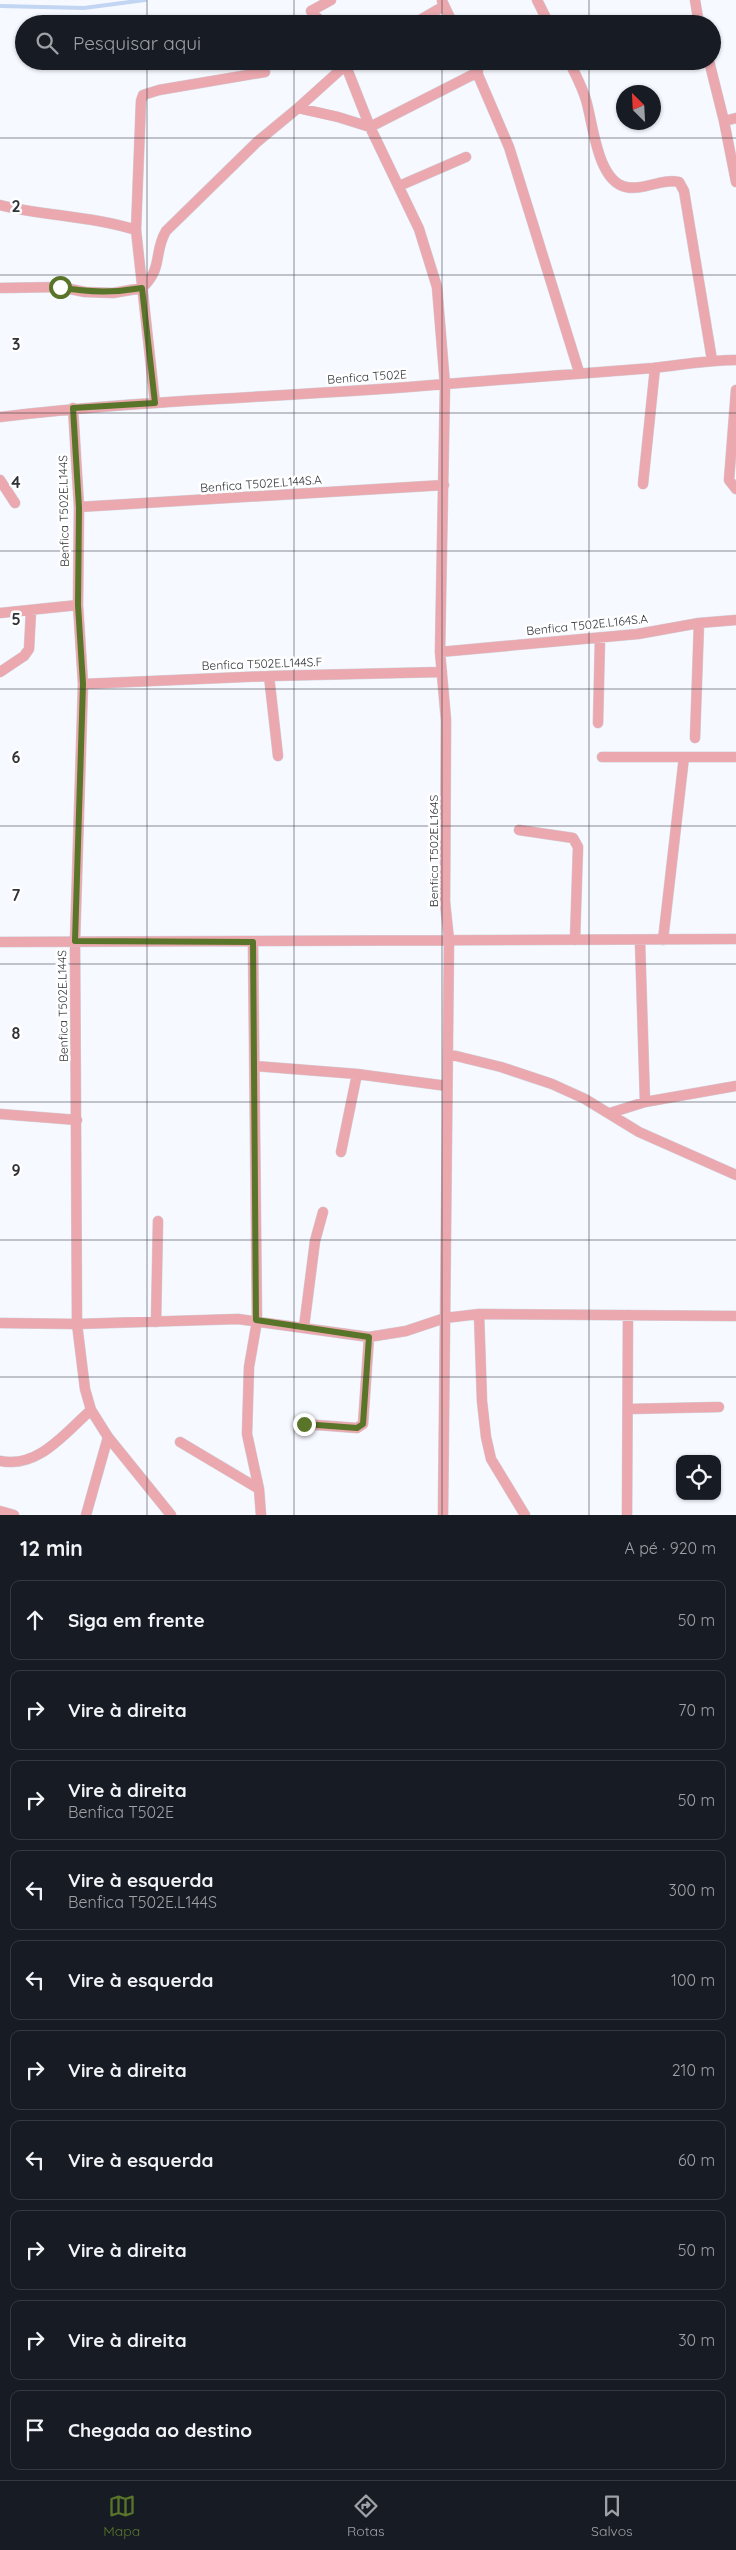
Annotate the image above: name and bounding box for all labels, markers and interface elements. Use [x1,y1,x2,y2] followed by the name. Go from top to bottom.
[15,15,721,70] search box
[33,29,61,57] icon: search
[73,31,201,55] text: Pesquisar aqui
[616,85,661,130] north arrow
[11,196,21,216] text: 2
[49,276,72,299] route start
[12,334,20,354] text: 3
[327,366,407,387] street label: Benfica T502E
[55,455,72,567] street label: Benfica T502E.L144S
[11,472,21,492] text: 4
[200,472,322,495] street label: Benfica T502E.L144S.A
[11,609,21,629] text: 5
[525,611,649,638] street label: Benfica T502E.L164S.A
[201,654,323,673] street label: Benfica T502E.L144S.F
[12,747,21,767] text: 6
[426,795,441,907] street label: Benfica T502E.L164S
[12,885,21,905] text: 7
[54,950,71,1062] street label: Benfica T502E.L144S
[12,1023,21,1043] text: 8
[11,1160,21,1180] text: 9
[293,1413,316,1436] route end
[676,1455,721,1500] map controls
[676,1455,721,1500] button: locate
[20,1535,83,1561] text: 12 min
[624,1538,716,1558] text: A pé · 920 m
[21,1606,49,1634] icon: ahead
[68,1608,205,1632] text: Siga em frente
[678,1610,715,1630] text: 50 m
[21,1696,49,1724] icon: right
[68,1698,187,1722] text: Vire à direita
[678,1700,715,1720] text: 70 m
[68,1778,187,1802] text: Vire à direita
[21,1786,49,1814] icon: right
[678,1790,715,1810] text: 50 m
[68,1802,174,1822] text: Benfica T502E
[68,1868,213,1892] text: Vire à esquerda
[21,1876,49,1904] icon: left
[669,1880,715,1900] text: 300 m
[68,1892,217,1912] text: Benfica T502E.L144S
[21,1966,49,1994] icon: left
[68,1968,213,1992] text: Vire à esquerda
[671,1970,715,1990] text: 100 m
[21,2056,49,2084] icon: right
[68,2058,187,2082] text: Vire à direita
[672,2060,715,2080] text: 210 m
[21,2146,49,2174] icon: left
[68,2148,213,2172] text: Vire à esquerda
[678,2150,715,2170] text: 60 m
[21,2236,49,2264] icon: right
[68,2238,187,2262] text: Vire à direita
[678,2240,715,2260] text: 50 m
[21,2326,49,2354] icon: right
[68,2328,187,2352] text: Vire à direita
[678,2330,715,2350] text: 30 m
[21,2416,49,2444] icon: arrive
[68,2418,252,2442] text: Chegada ao destino
[103,2492,140,2540] tab: Mapa
[347,2492,384,2540] tab: Rotas
[591,2492,633,2540] tab: Salvos

